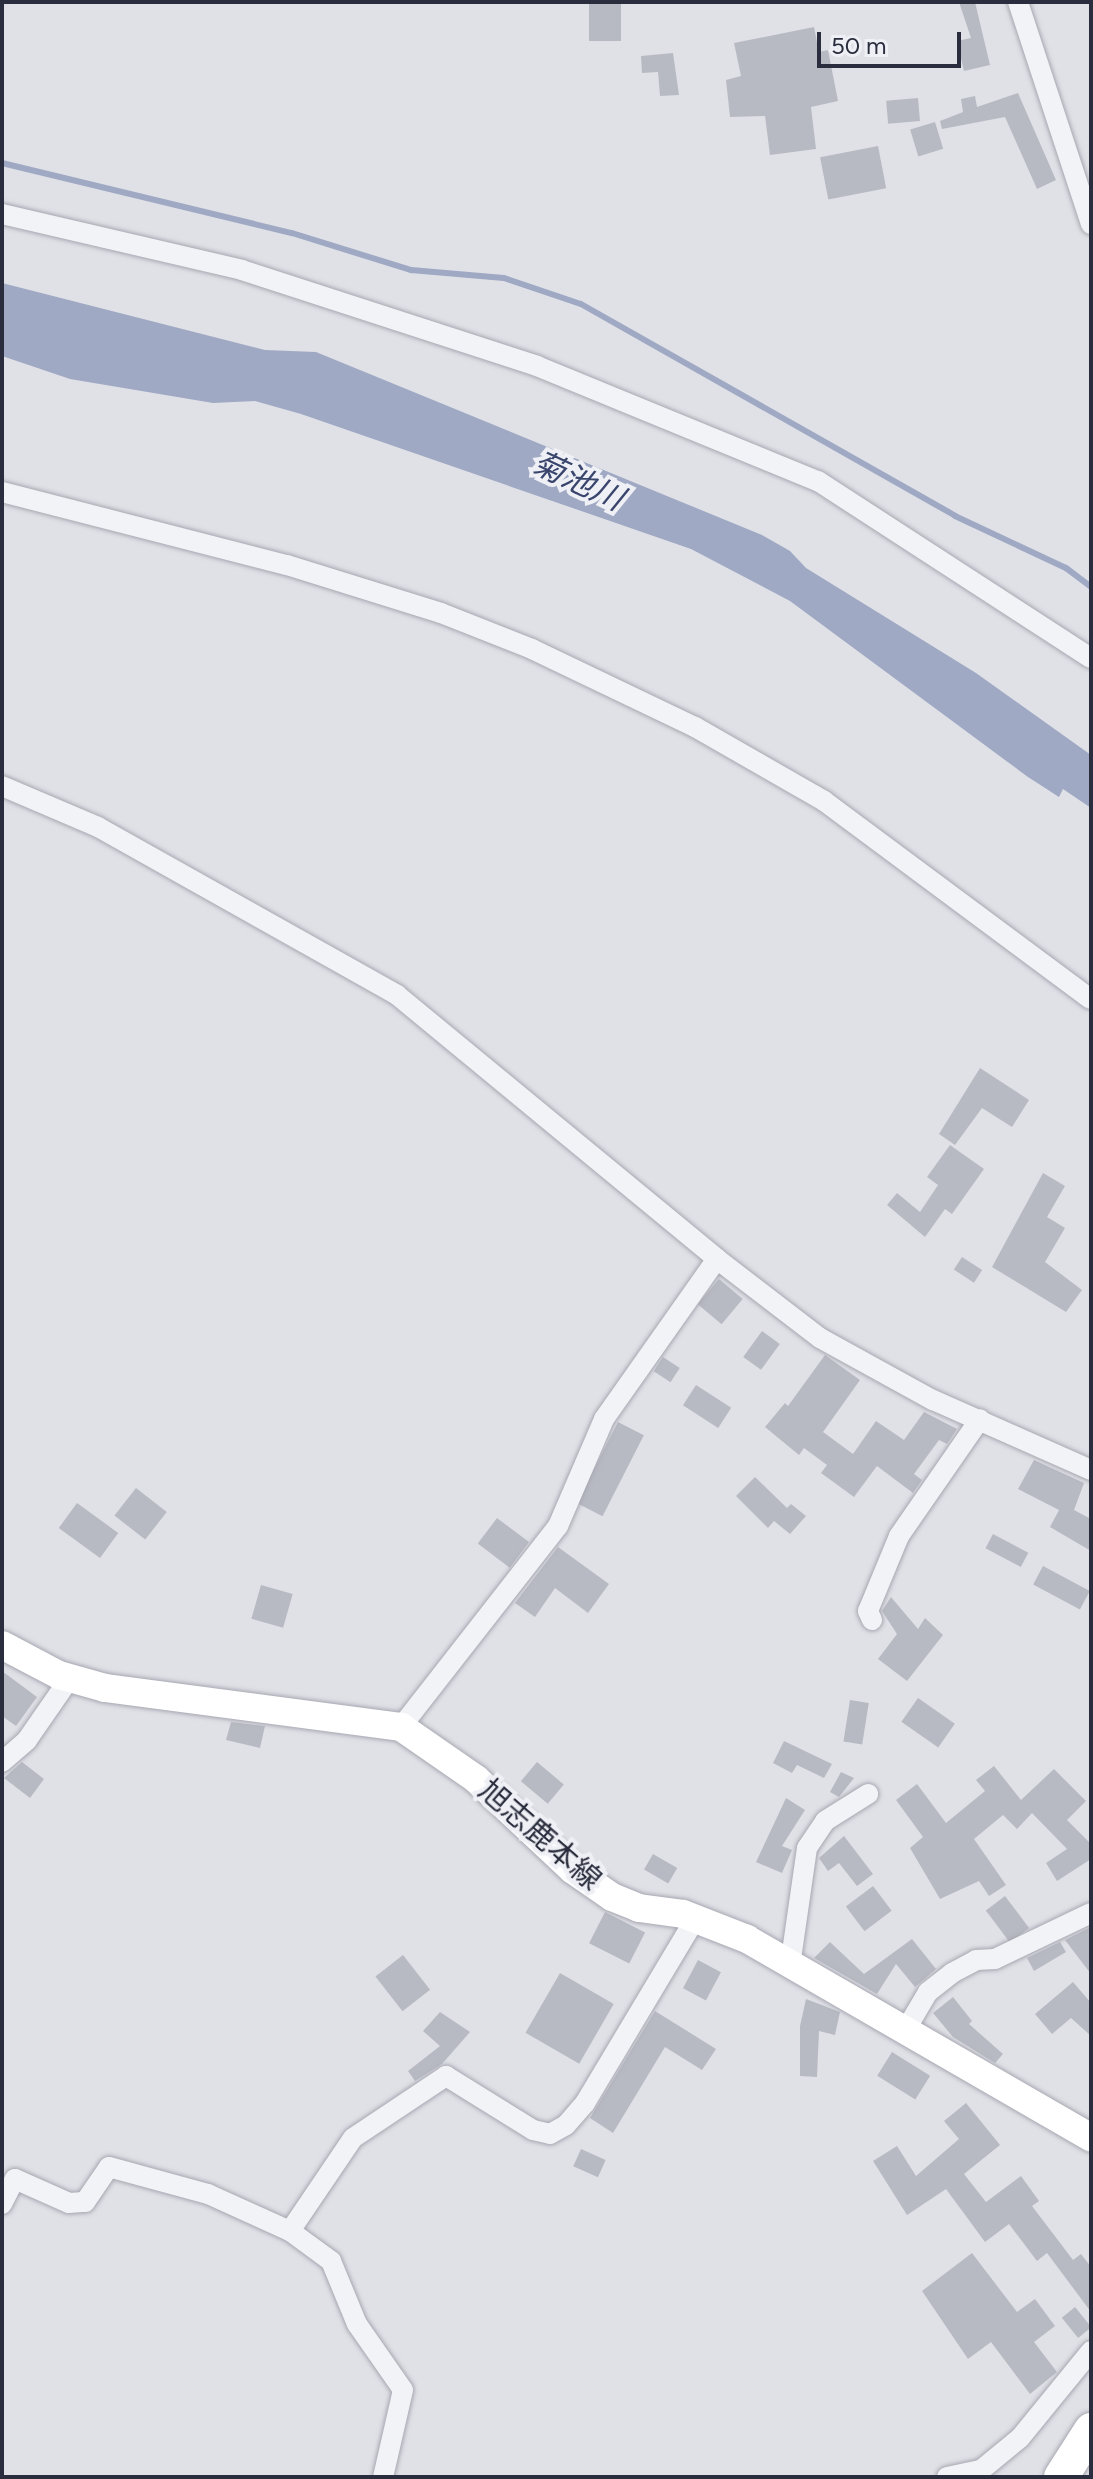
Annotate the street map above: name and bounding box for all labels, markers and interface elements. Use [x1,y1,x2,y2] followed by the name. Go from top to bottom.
[821,16,965,66] scale bar
[831,31,887,60] text: 50 m
[526,443,630,519] water label: 菊池川
[472,1772,608,1898] street label: 旭志鹿本線

